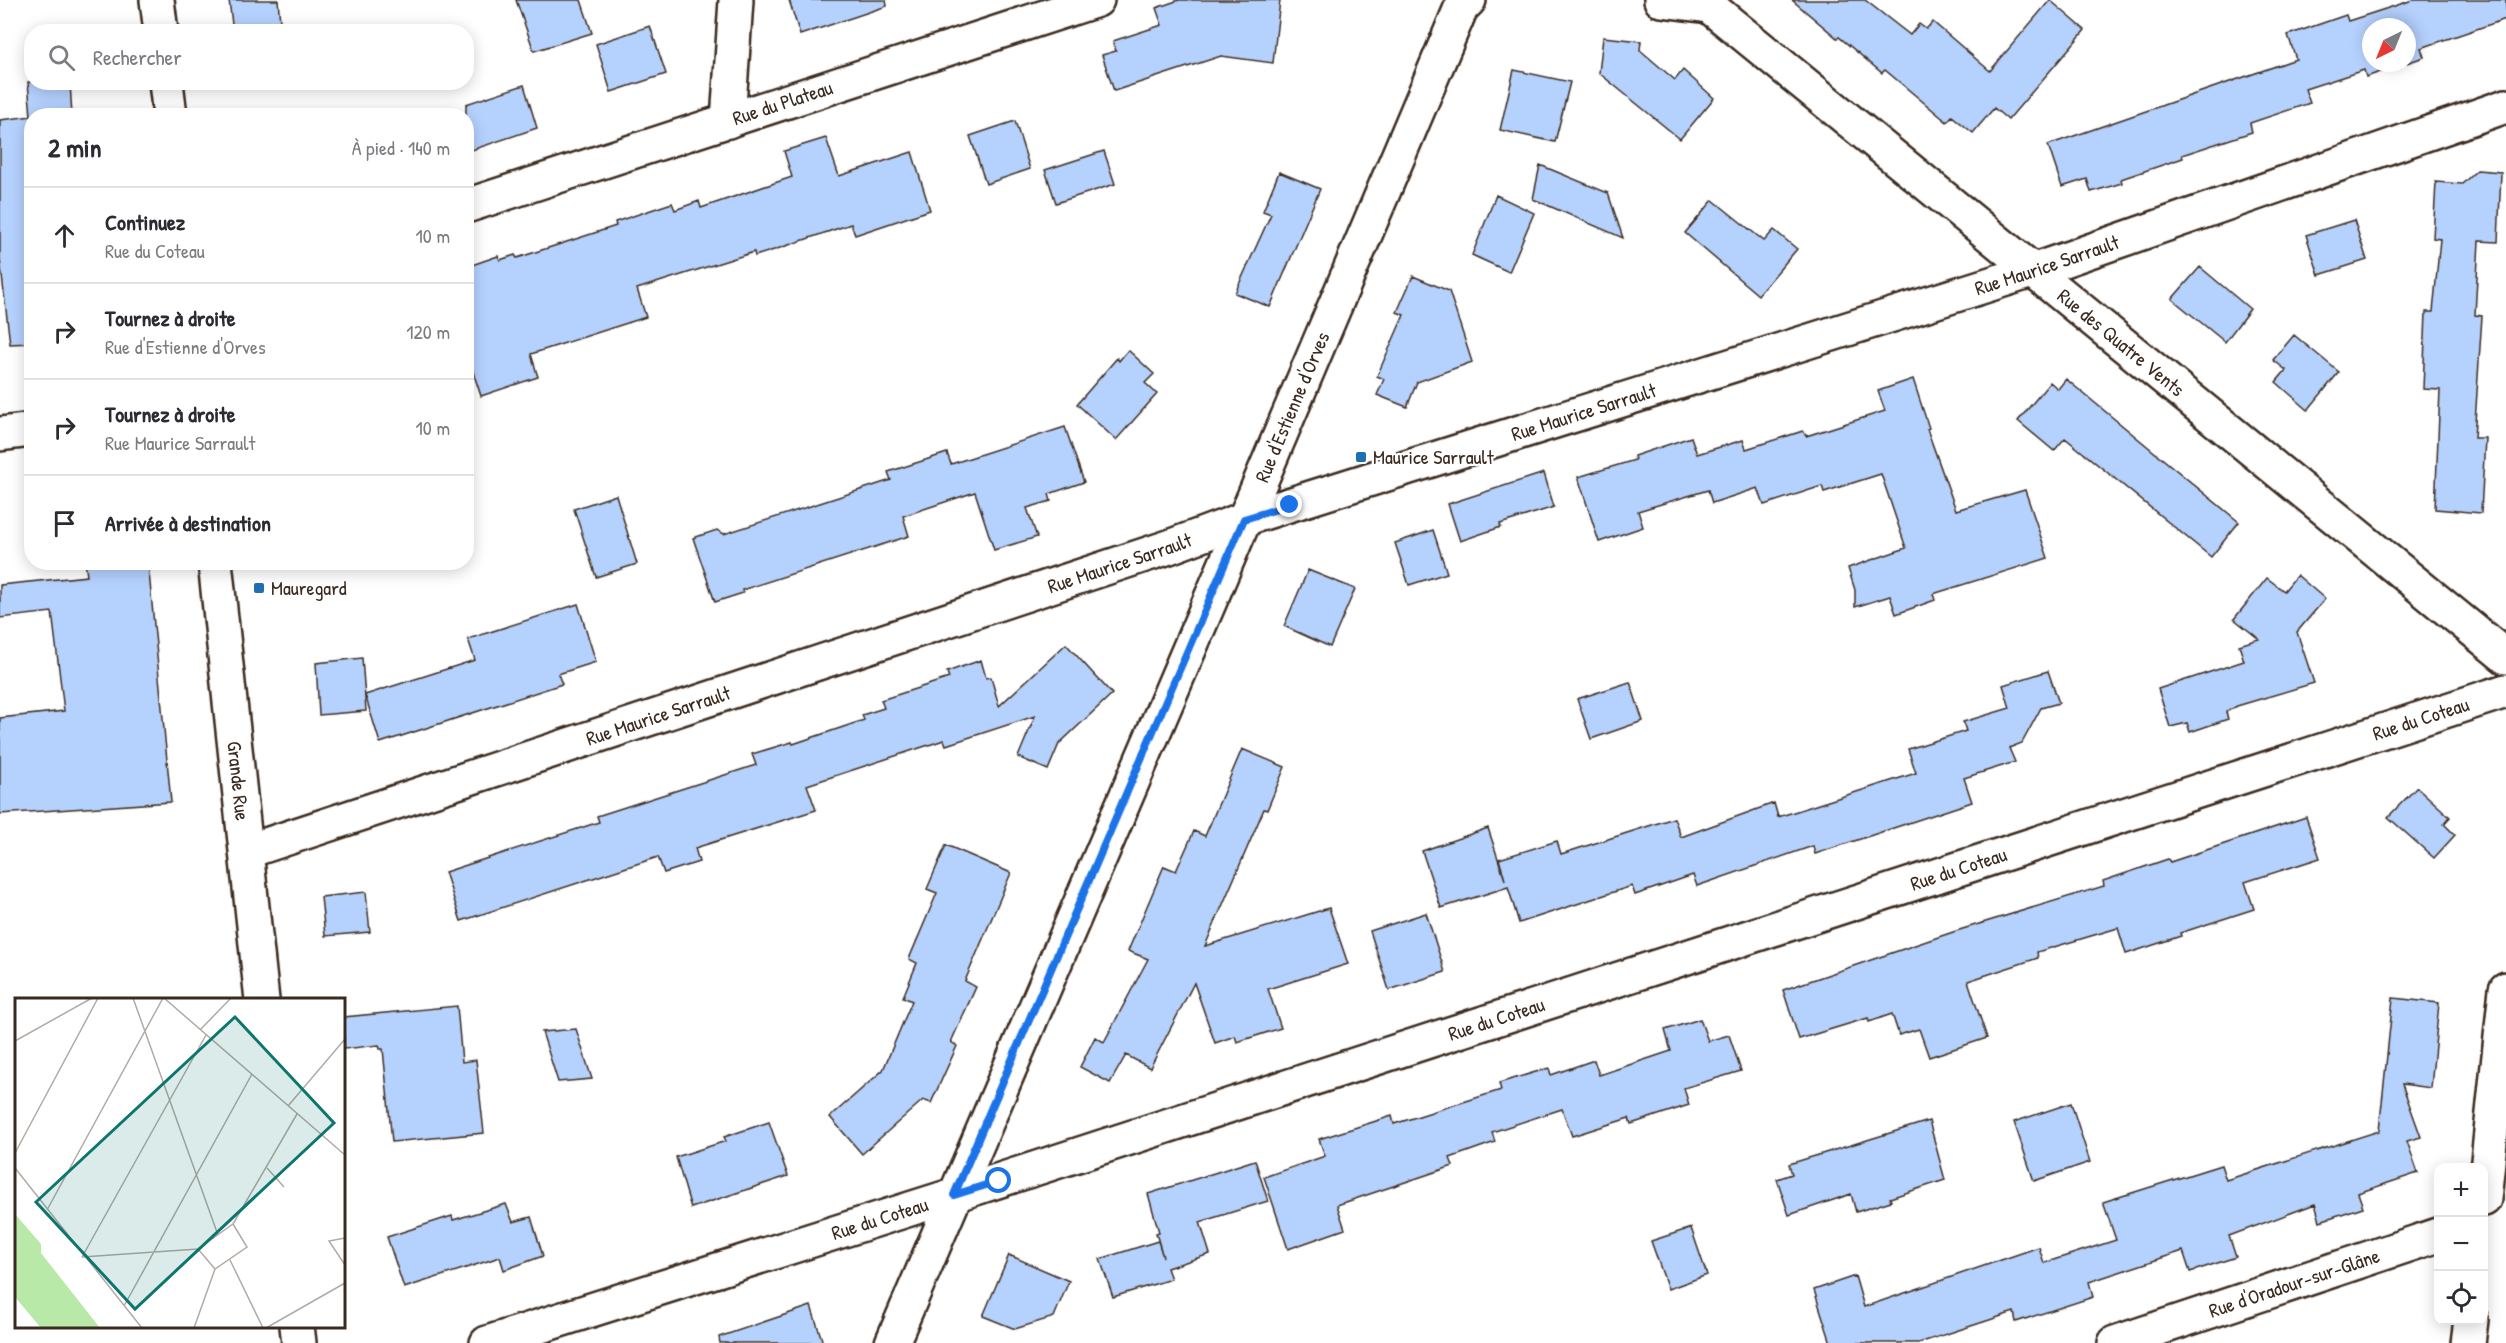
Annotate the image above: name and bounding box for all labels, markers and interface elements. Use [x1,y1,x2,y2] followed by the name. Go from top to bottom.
[2362,18,2416,72] north arrow
[24,24,474,90] search box
[45,41,78,74] icon: search
[93,42,182,72] text: Rechercher
[729,73,836,131] street label: Rue du Plateau
[48,130,101,165] text: 2 min
[352,134,450,161] text: À pied · 140 m
[105,207,185,237] text: Continuez
[48,219,81,252] icon: ahead
[416,222,450,249] text: 10 m
[1971,227,2123,301] street label: Rue Maurice Sarrault
[105,237,205,264] text: Rue du Coteau
[2052,282,2191,402] street label: Rue des Quatre Vents
[105,303,235,333] text: Tournez à droite
[48,315,81,348] icon: right
[406,318,450,345] text: 120 m
[1248,327,1336,486] street label: Rue d'Estienne d'Orves
[105,333,266,360] text: Rue d'Estienne d'Orves
[1508,376,1660,447] street label: Rue Maurice Sarrault
[105,399,235,429] text: Tournez à droite
[48,411,81,444] icon: right
[416,414,450,441] text: 10 m
[105,429,255,456] text: Rue Maurice Sarrault
[1373,443,1495,470] place label: Maurice Sarrault
[1354,450,1368,464] marker: Maurice Sarrault
[1276,491,1302,517] route end
[48,507,81,540] icon: arrive
[105,508,271,538] text: Arrivée à destination
[1044,525,1196,599] street label: Rue Maurice Sarrault
[271,574,347,601] place label: Mauregard
[252,581,266,595] marker: Mauregard
[582,678,735,752] street label: Rue Maurice Sarrault
[2369,690,2472,746] street label: Rue du Coteau
[221,740,257,822] street label: Grande Rue
[1907,840,2010,897] street label: Rue du Coteau
[1444,990,1548,1047] street label: Rue du Coteau
[15,998,345,1328] inset map
[2434,1163,2488,1325] map controls
[2434,1163,2488,1217] button: +
[985,1167,1011,1193] route start
[828,1190,931,1246] street label: Rue du Coteau
[2434,1217,2488,1271] button: −
[2205,1241,2383,1324] street label: Rue d'Oradour-sur-Glâne
[2434,1271,2488,1325] button: locate

